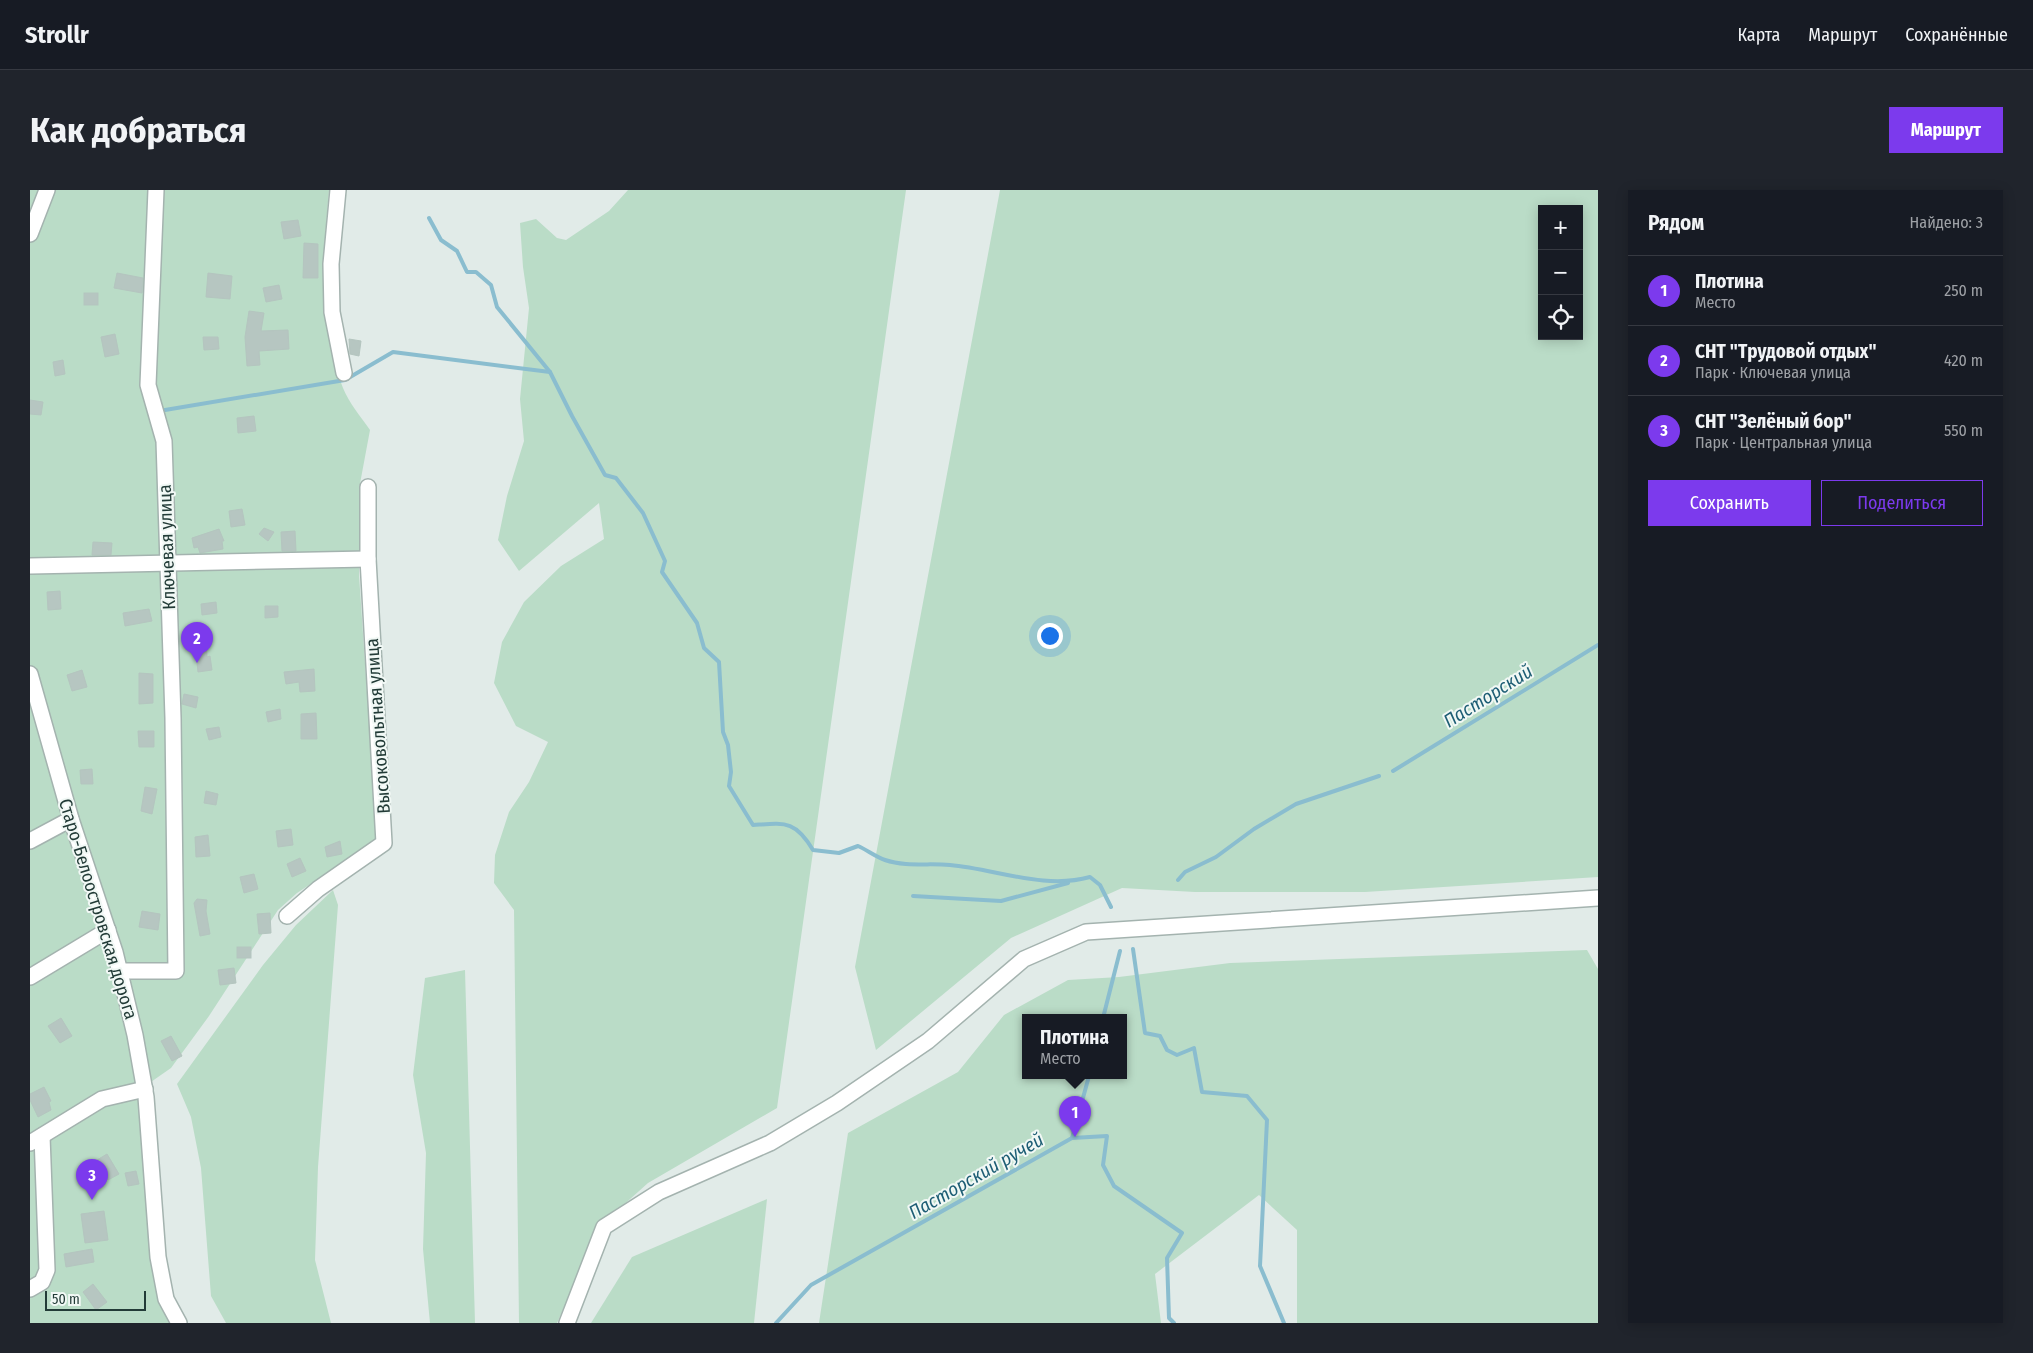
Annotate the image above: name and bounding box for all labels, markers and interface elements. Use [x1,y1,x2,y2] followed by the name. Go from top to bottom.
[25,21,89,49] text: Strollr
[1737,24,1780,46] text: Карта
[1808,24,1877,46] text: Маршрут
[1905,24,2008,46] text: Сохранённые
[1889,107,2003,153] button: Маршрут
[30,109,247,151] text: Как добраться
[1538,205,1583,340] map controls
[1538,205,1583,250] button: +
[1648,210,1704,236] text: Рядом
[1910,213,1983,232] text: Найдено: 3
[1538,250,1583,295] button: −
[1695,270,1764,293] text: Плотина
[1661,281,1667,300] text: 1
[1944,281,1983,300] text: 250 m
[1695,293,1736,312] text: Место
[1538,295,1583,340] button: locate
[1695,340,1876,363] text: СНТ "Трудовой отдых"
[1660,351,1668,370] text: 2
[1944,351,1983,370] text: 420 m
[1695,363,1851,382] text: Парк · Ключевая улица
[1695,410,1852,433] text: СНТ "Зелёный бор"
[1660,421,1668,440] text: 3
[1944,421,1983,440] text: 550 m
[1695,433,1872,452] text: Парк · Центральная улица
[1648,480,1811,526] button: Сохранить
[1821,480,1983,526] button: Поделиться
[154,484,180,610] street label: Ключевая улица
[181,622,213,663] pin: 2
[1037,623,1063,649] your location
[361,637,395,814] street label: Высоковольтная улица
[1439,659,1537,732] water label: Пасторский
[54,796,142,1022] street label: Старо-Белоостровская дорога
[1022,1014,1127,1079] popup
[1040,1026,1109,1049] text: Плотина
[1040,1049,1081,1068] text: Место
[1059,1096,1091,1137] pin: 1
[905,1128,1048,1224] water label: Пасторский ручей
[76,1159,108,1200] pin: 3
[45,1288,146,1311] scale bar
[52,1291,80,1308] text: 50 m

